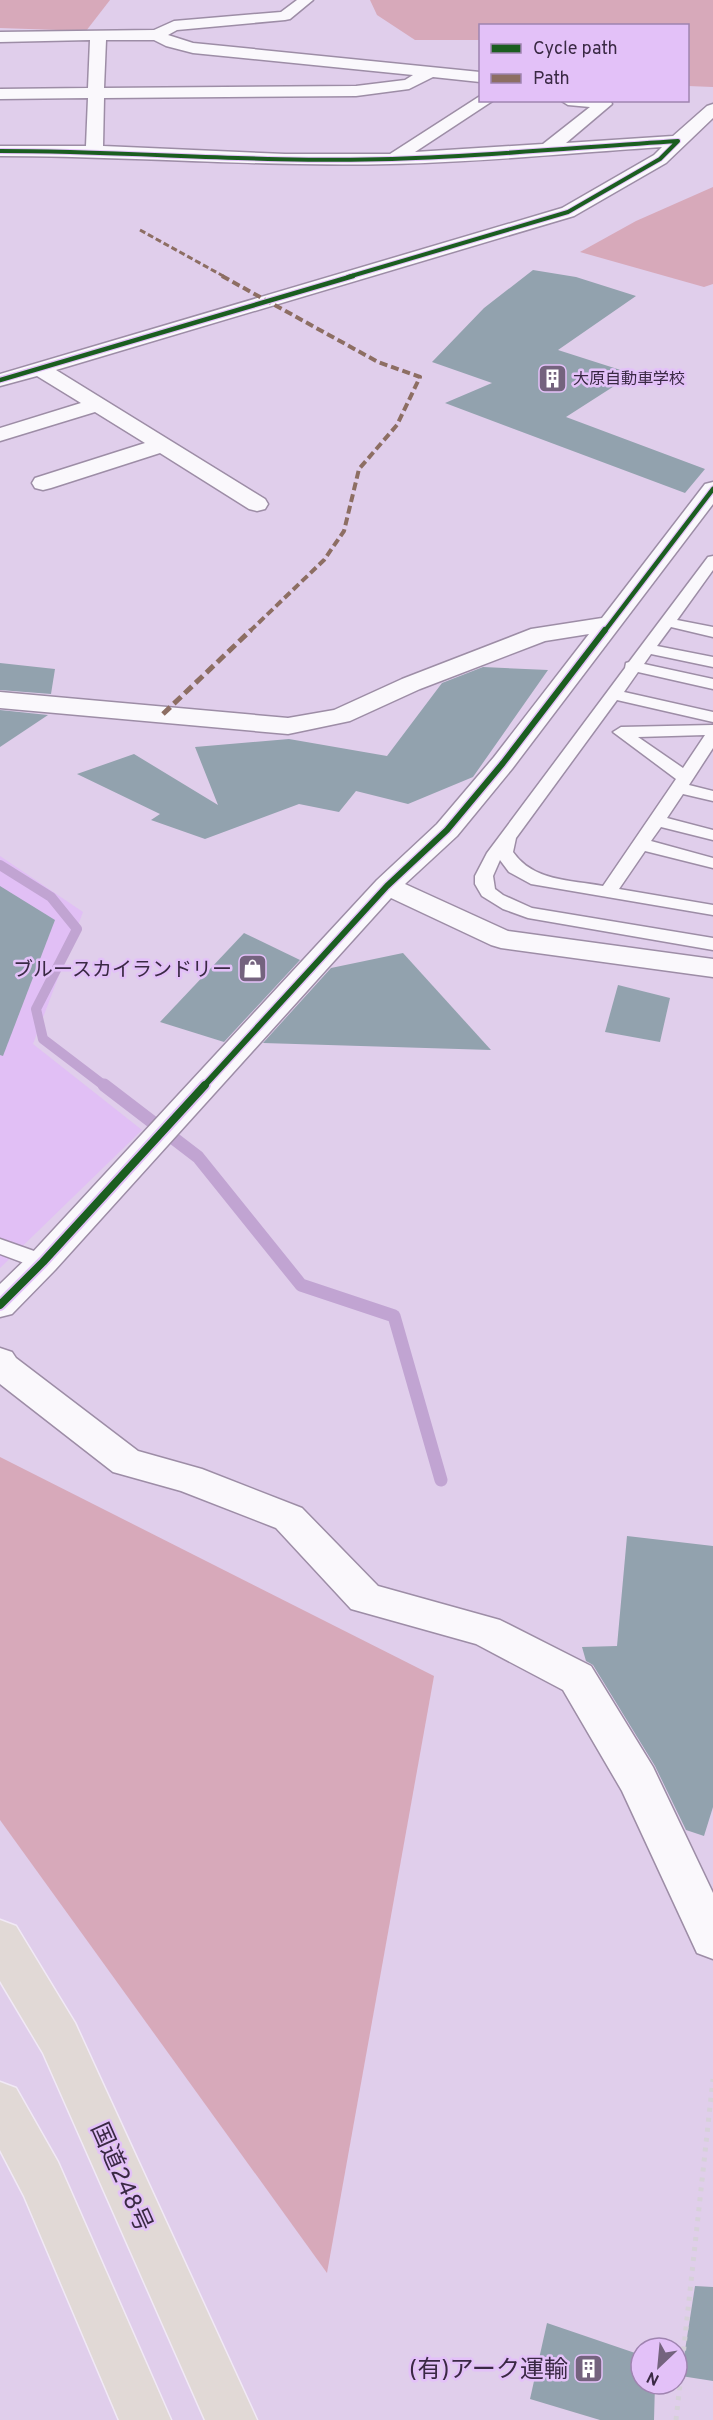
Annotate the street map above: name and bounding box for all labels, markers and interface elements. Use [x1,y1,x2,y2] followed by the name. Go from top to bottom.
[479,24,689,102] legend
[533,38,618,61] text: Cycle path
[533,68,570,91] text: Path
[536,362,568,394] building icon: 大原自動車学校
[573,370,685,390] place label: 大原自動車学校
[237,953,269,985] shop icon: ブルースカイランドリー
[13,958,232,984] place label: ブルースカイランドリー
[83,2119,157,2237] street label: 国道248号
[629,2336,689,2396] north arrow
[573,2353,605,2385] building icon: (有)アーク運輸
[409,2356,568,2386] place label: (有)アーク運輸
[644,2366,663,2389] text: N

